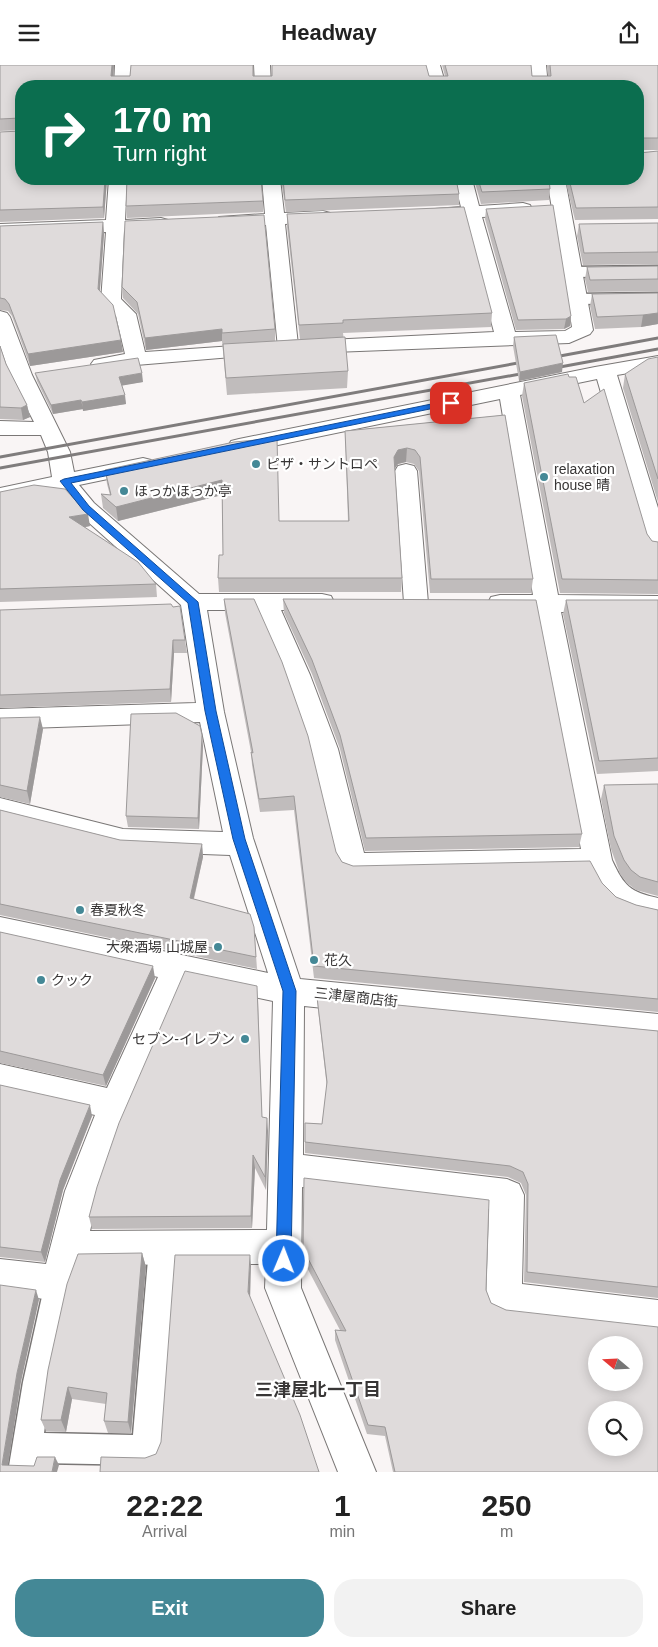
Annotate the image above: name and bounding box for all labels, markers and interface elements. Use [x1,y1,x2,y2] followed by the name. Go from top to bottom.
[15,19,43,47] icon: menu
[615,19,643,47] icon: share
[281,20,377,45] text: Headway
[30,100,95,165] icon: right
[113,100,212,139] text: 170 m
[113,141,206,166] text: Turn right
[430,382,472,424] pin
[437,389,465,417] icon: arrive
[266,456,378,472] place label: ピザ・サントロペ
[250,458,262,470] marker: ピザ・サントロペ
[554,461,615,493] place label: relaxation house 晴
[538,471,550,483] marker: relaxation house 晴
[134,483,232,499] place label: ほっかほっか亭
[118,485,130,497] marker: ほっかほっか亭
[90,902,146,918] place label: 春夏秋冬
[74,904,86,916] marker: 春夏秋冬
[106,939,208,955] place label: 大衆酒場 山城屋
[212,941,224,953] marker: 大衆酒場 山城屋
[324,952,352,968] place label: 花久
[308,954,320,966] marker: 花久
[51,972,93,988] place label: クック
[35,974,47,986] marker: クック
[313,985,399,1009] street label: 三津屋商店街
[132,1031,235,1047] place label: セブン-イレブン
[239,1033,251,1045] marker: セブン-イレブン
[257,1234,309,1286] position arrow
[588,1336,642,1391] north arrow
[588,1336,643,1456] map controls
[255,1380,381,1400] district label: 三津屋北一丁目
[588,1401,643,1456] button: search
[126,1489,203,1522] text: 22:22
[334,1489,351,1522] text: 1
[482,1489,532,1522] text: 250
[142,1523,187,1540] text: Arrival
[329,1523,355,1540] text: min
[500,1523,513,1540] text: m
[15,1579,324,1637] button: Exit
[334,1579,643,1637] button: Share

